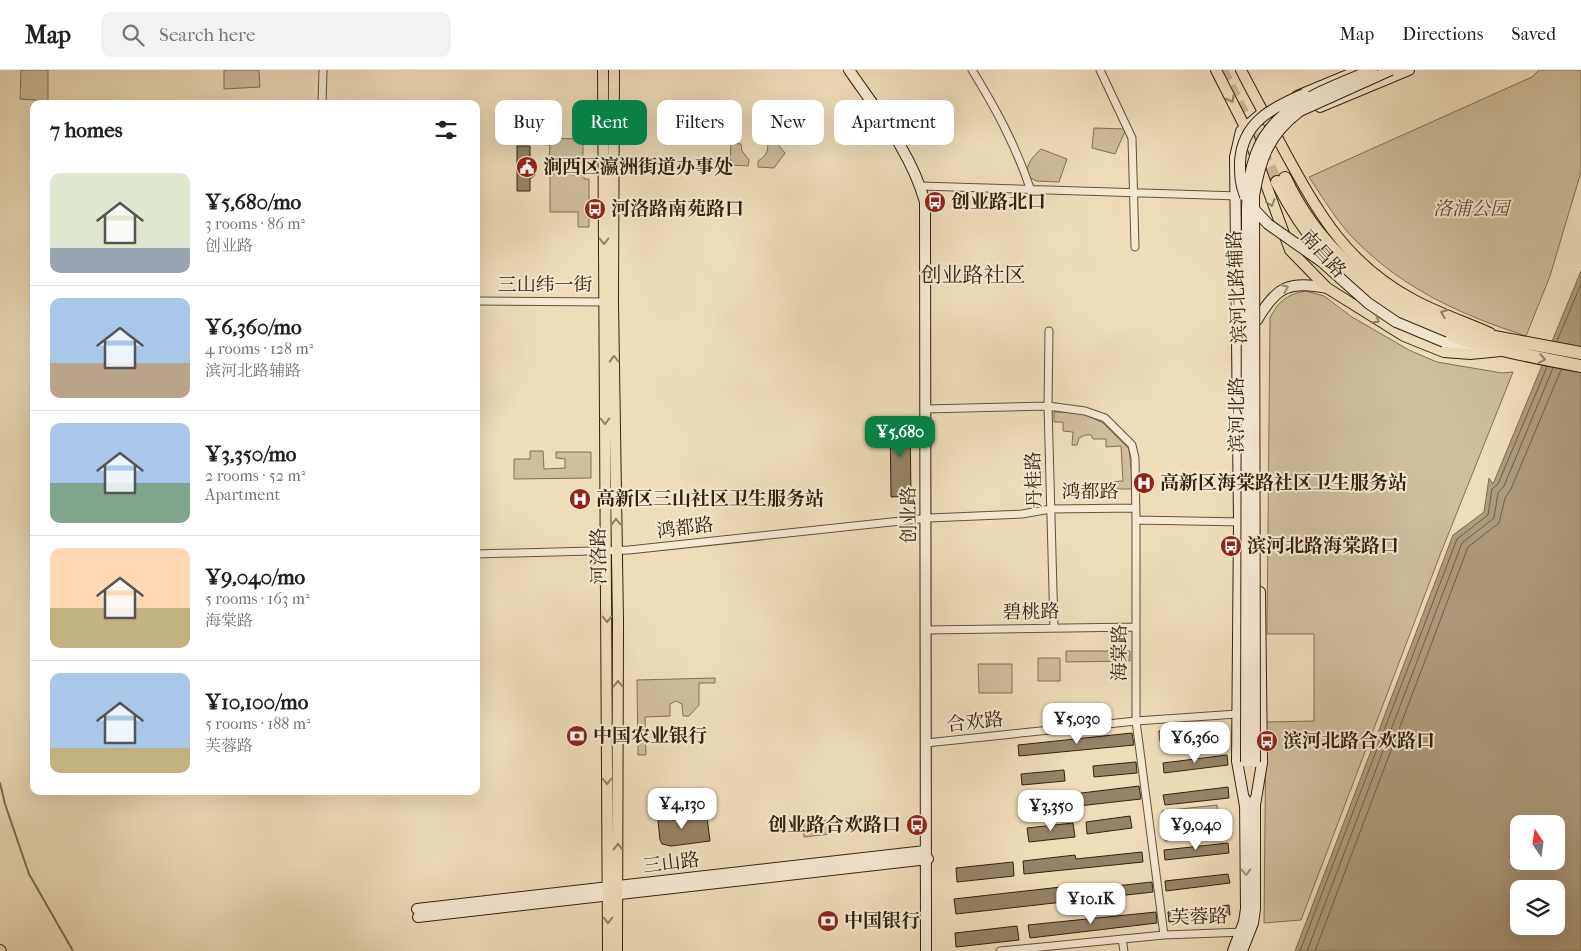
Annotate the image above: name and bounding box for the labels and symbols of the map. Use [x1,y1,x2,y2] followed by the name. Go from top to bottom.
[1225,93,1235,102] one-way arrow
[515,155,539,179] public building icon: 涧西区瀛洲街道办事处
[543,156,733,178] place label: 涧西区瀛洲街道办事处
[923,190,947,214] bus stop icon: 创业路北口
[951,191,1046,213] place label: 创业路北口
[583,197,607,221] bus stop icon: 河洛路南苑路口
[611,198,744,220] place label: 河洛路南苑路口
[1266,198,1276,206] one-way arrow
[1433,198,1512,220] park label: 洛浦公园
[1296,225,1350,283] street label: 南昌路
[1223,229,1251,345] street label: 滨河北路辅路
[599,238,609,245] one-way arrow
[921,263,1026,287] district label: 创业路社区
[497,274,593,296] street label: 三山纬一街
[1279,285,1288,295] one-way arrow
[1440,309,1449,320] one-way arrow
[1370,314,1379,323] one-way arrow
[1537,353,1546,364] one-way arrow
[609,355,619,362] one-way arrow
[1226,377,1248,453] street label: 滨河北路
[859,416,941,458] pin: ¥5,680
[600,418,610,425] one-way arrow
[1022,451,1046,509] street label: 丹桂路
[1132,471,1156,495] hospital icon: 高新区海棠路社区卫生服务站
[1160,472,1407,494] place label: 高新区海棠路社区卫生服务站
[1061,481,1119,503] street label: 鸿都路
[898,486,920,544] street label: 创业路
[568,487,592,511] hospital icon: 高新区三山社区卫生服务站
[596,488,824,510] place label: 高新区三山社区卫生服务站
[655,514,715,542] street label: 鸿都路
[611,517,621,525] one-way arrow
[588,527,610,585] street label: 河洛路
[1219,534,1243,558] bus stop icon: 滨河北路海棠路口
[1247,535,1399,557] place label: 滨河北路海棠路口
[1002,601,1060,623] street label: 碧桃路
[602,615,612,623] one-way arrow
[1109,624,1131,682] street label: 海棠路
[613,680,623,688] one-way arrow
[1036,702,1118,745] pin: ¥5,030
[945,708,1005,736] street label: 合欢路
[1154,722,1236,764] pin: ¥6,360
[565,724,589,748] bank icon: 中国农业银行
[593,725,707,747] place label: 中国农业银行
[1255,729,1279,753] bus stop icon: 滨河北路合欢路口
[1283,730,1435,752] place label: 滨河北路合欢路口
[602,778,612,785] one-way arrow
[641,788,723,830] pin: ¥4,130
[1010,790,1092,832] pin: ¥3,350
[1155,808,1237,851] pin: ¥9,040
[905,813,929,837] bus stop icon: 创业路合欢路口
[768,814,901,836] place label: 创业路合欢路口
[1510,815,1565,870] north arrow
[613,842,623,850] one-way arrow
[641,849,701,877] street label: 三山路
[1241,869,1251,877] one-way arrow
[1050,882,1132,925] pin: ¥10.1K
[1170,905,1228,929] street label: 芙蓉路
[816,909,840,933] bank icon: 中国银行
[844,910,920,932] place label: 中国银行
[603,916,613,924] one-way arrow

